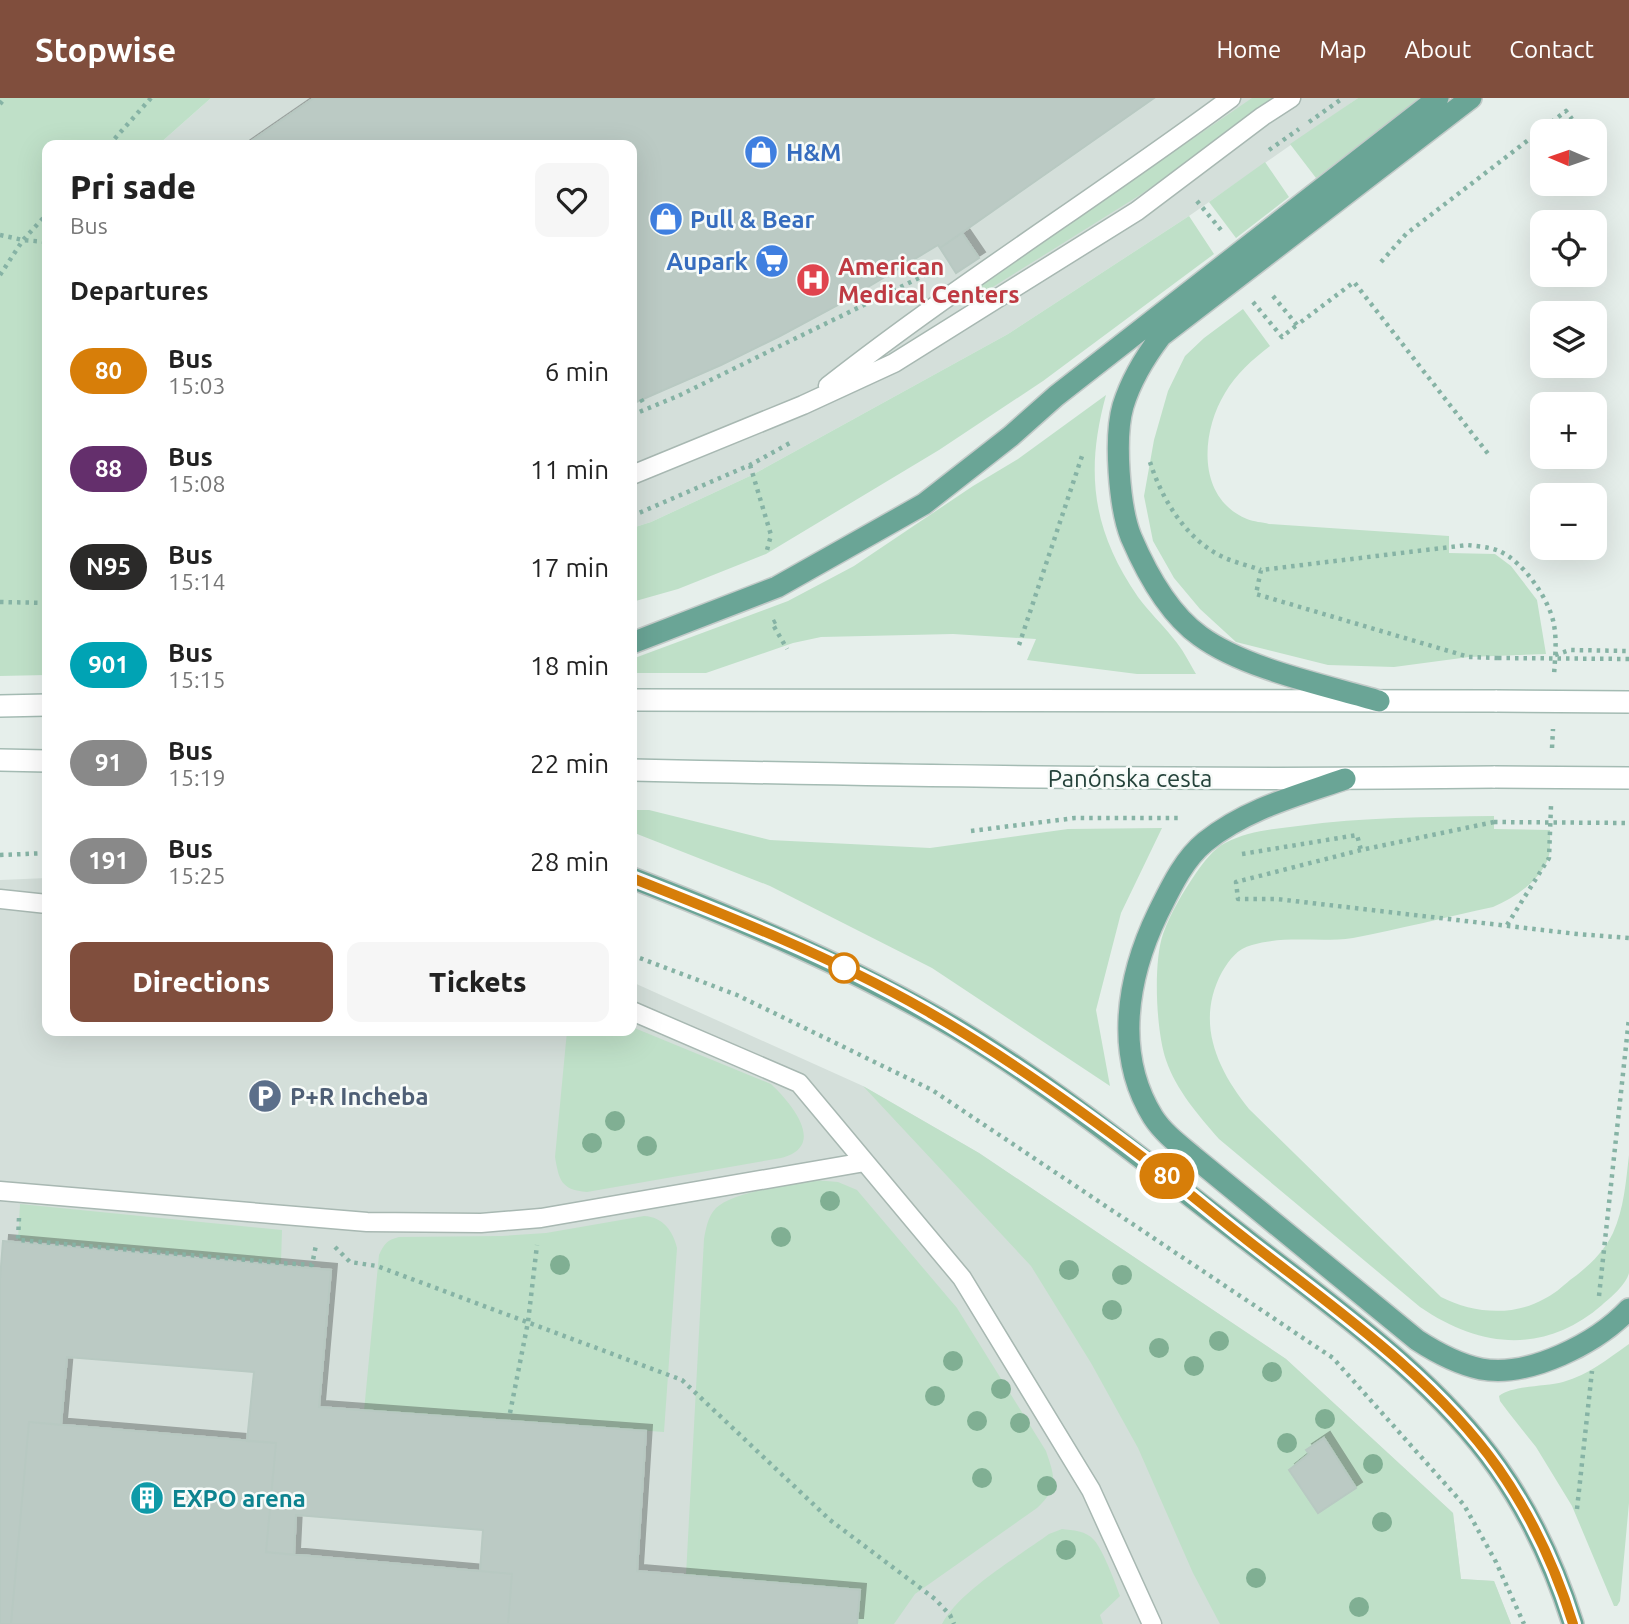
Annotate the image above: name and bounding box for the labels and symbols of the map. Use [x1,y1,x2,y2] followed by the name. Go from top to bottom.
[1530,119,1606,196] north arrow
[742,133,780,171] shop icon: H&M
[786,139,841,166] place label: H&M
[647,200,685,238] shop icon: Pull & Bear
[690,206,815,233] place label: Pull & Bear
[753,242,791,280] supermarket icon: Aupark
[666,248,749,275] place label: Aupark
[838,253,1020,308] place label: American Medical Centers
[794,261,832,299] hospital icon: American Medical Centers
[1048,765,1212,792] street label: Panónska cesta
[829,953,859,983] unlabelled marker
[246,1077,284,1115] parking icon: P+R Incheba
[290,1083,428,1110] place label: P+R Incheba
[1136,1153,1198,1199] line badge: 80
[128,1479,166,1517] building icon: EXPO arena
[172,1485,306,1512] place label: EXPO arena

